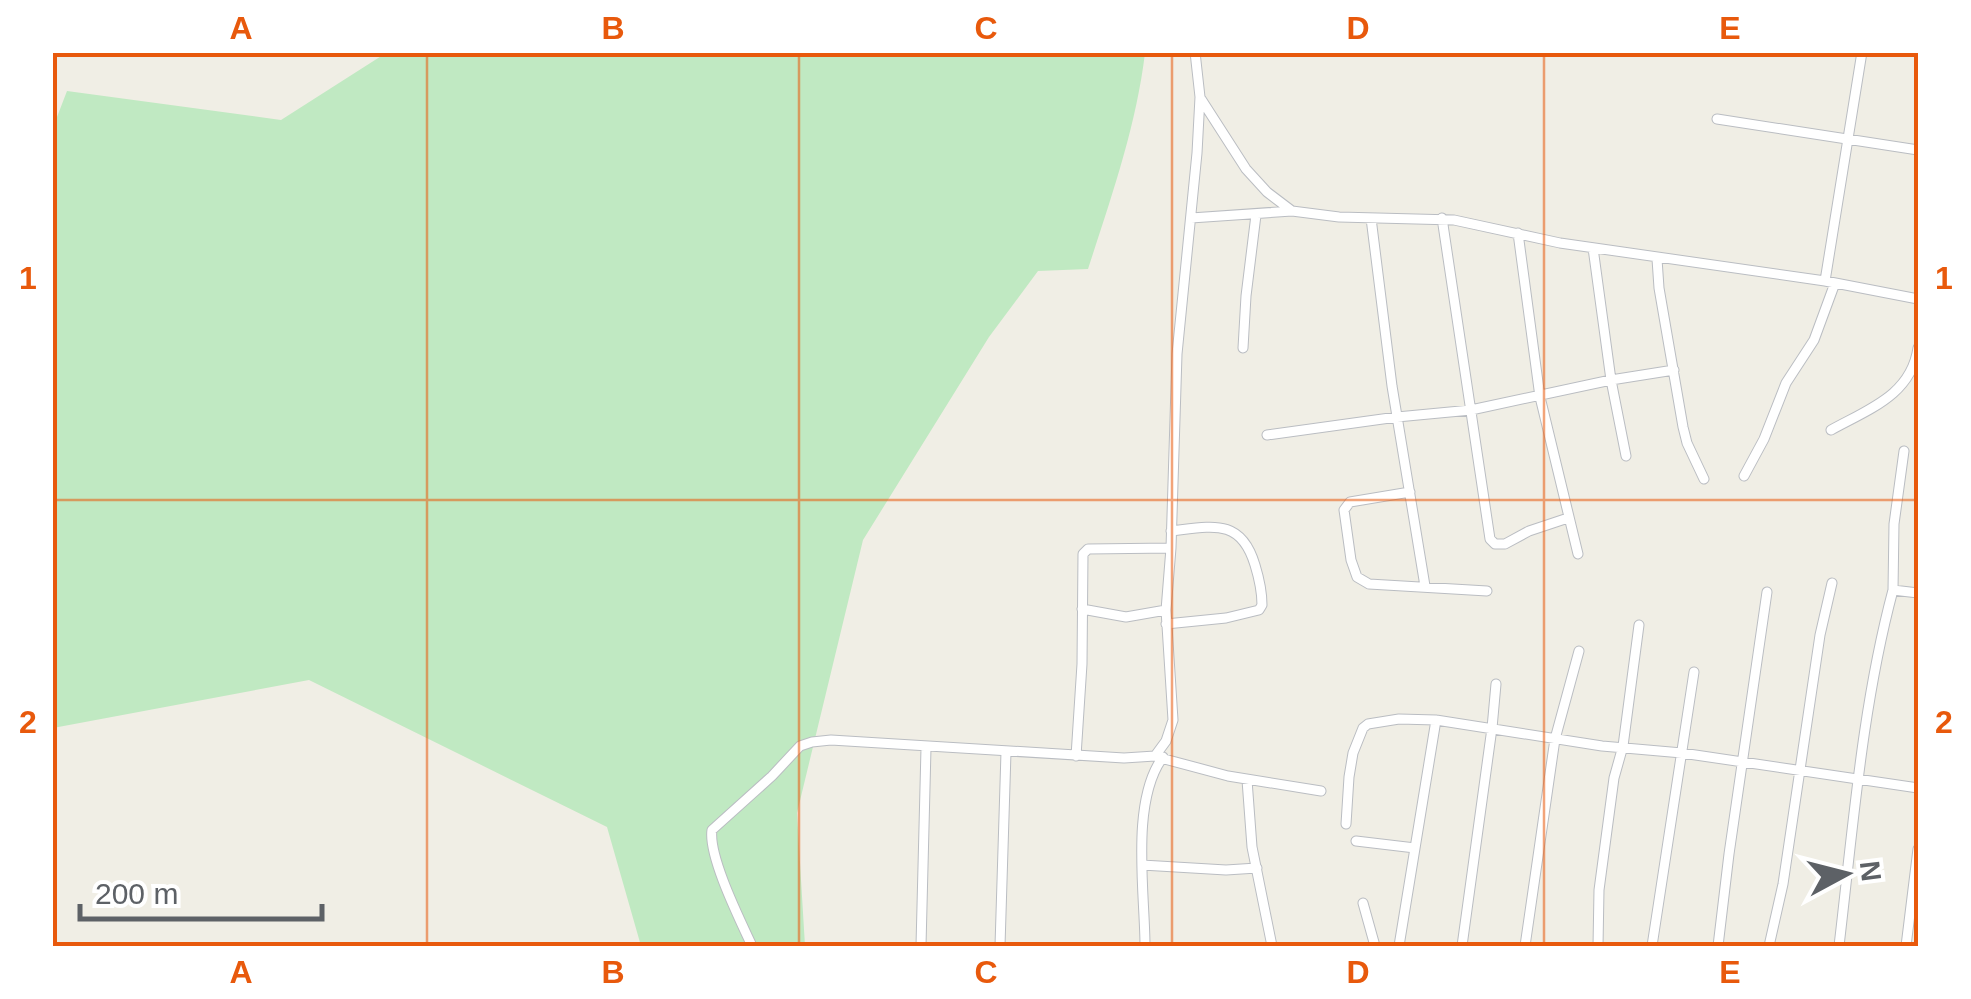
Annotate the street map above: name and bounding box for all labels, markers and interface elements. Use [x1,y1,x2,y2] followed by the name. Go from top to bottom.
[229,10,253,46] text: A
[601,10,625,46] text: B
[974,10,998,46] text: C
[1346,10,1370,46] text: D
[1719,10,1741,46] text: E
[19,260,37,296] text: 1
[1935,260,1953,296] text: 1
[19,704,37,740] text: 2
[1935,704,1953,740] text: 2
[1796,824,1896,924] north arrow
[80,859,322,921] scale bar
[1854,859,1887,883] text: N
[95,877,178,910] text: 200 m
[229,954,253,990] text: A
[601,954,625,990] text: B
[974,954,998,990] text: C
[1346,954,1370,990] text: D
[1719,954,1741,990] text: E

